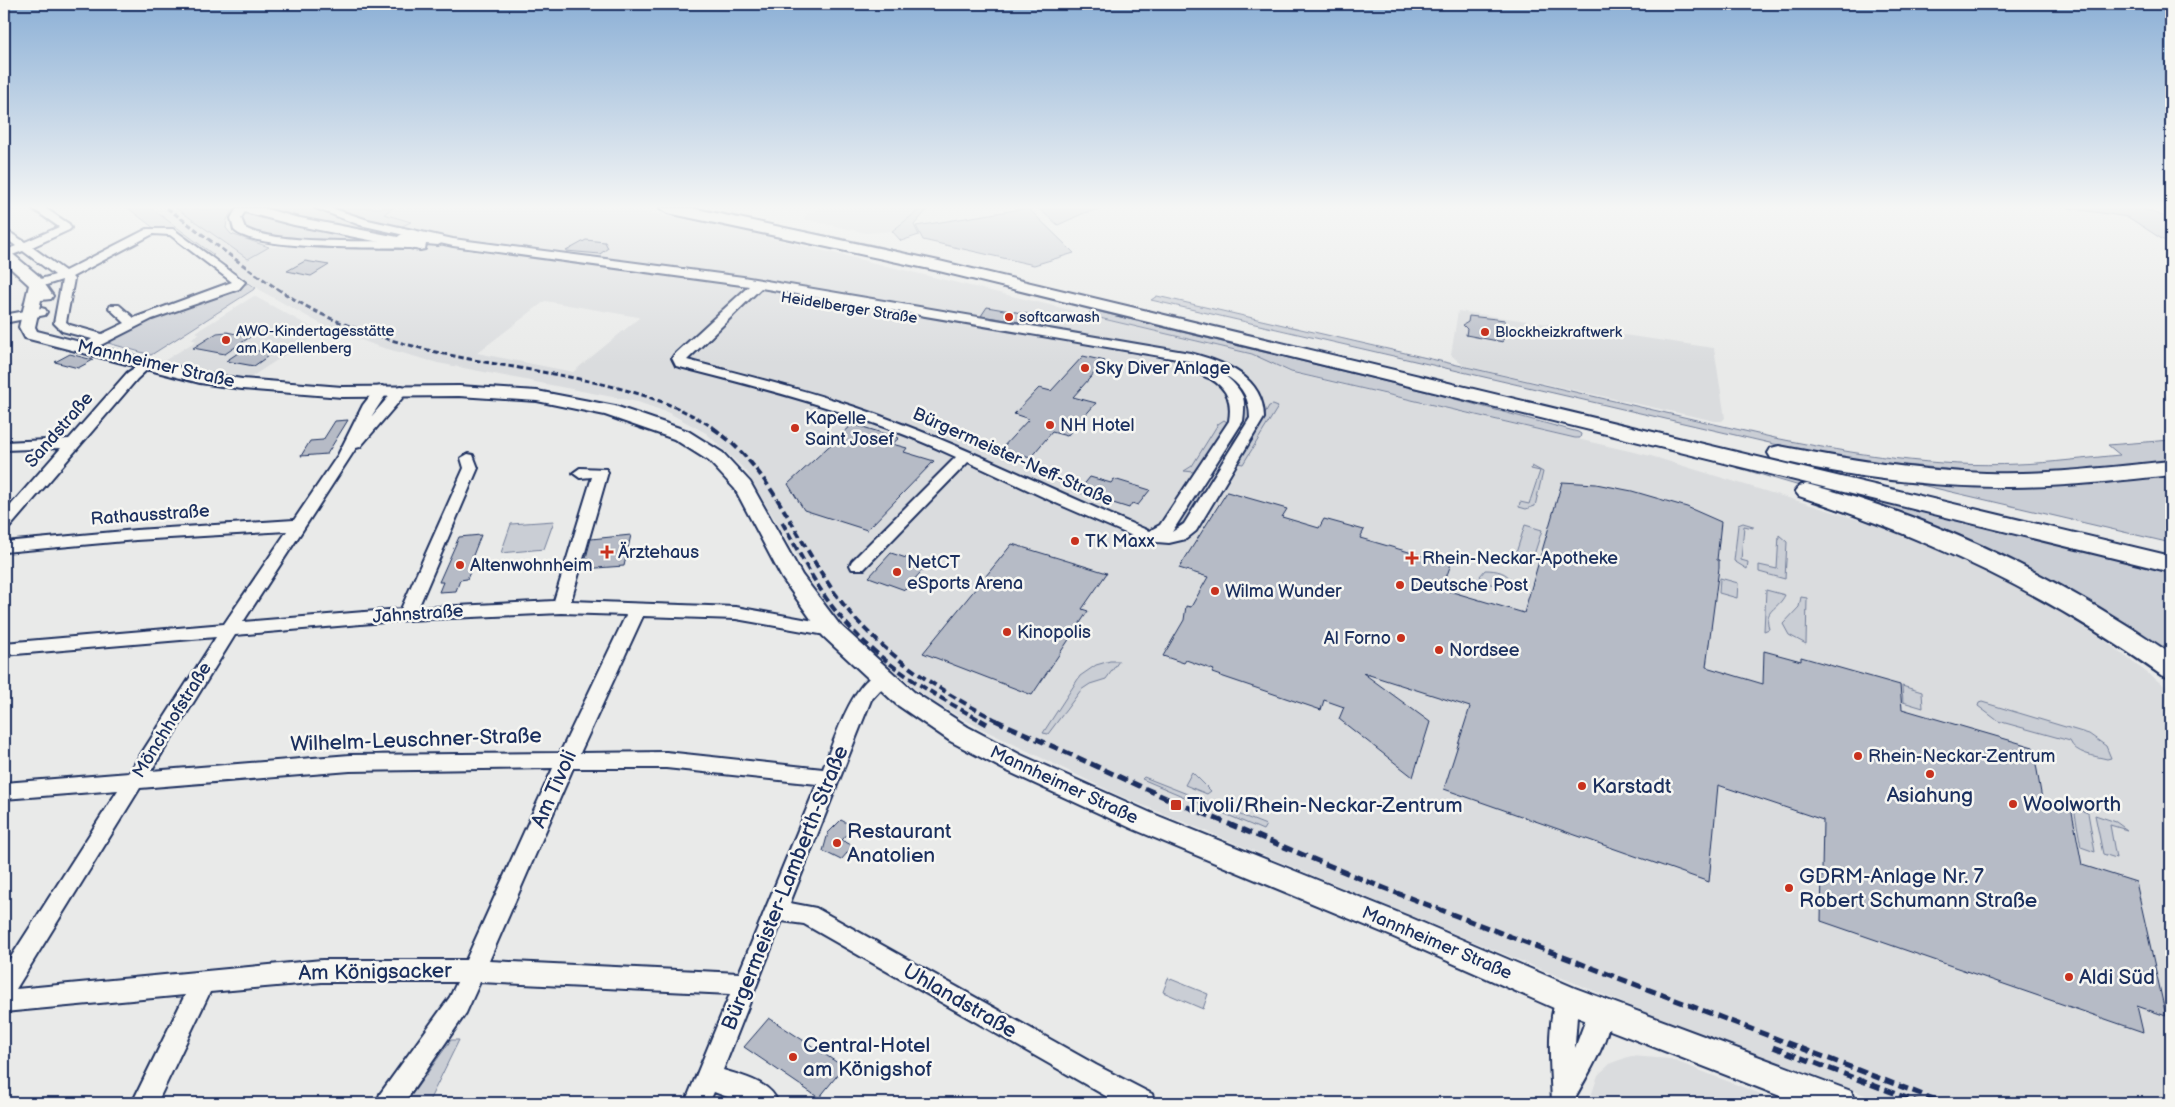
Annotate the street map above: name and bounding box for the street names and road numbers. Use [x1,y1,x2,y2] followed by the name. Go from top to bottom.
[779,288,919,328] street label: Heidelberger Straße
[75,336,237,392] street label: Mannheimer Straße
[21,388,98,472] street label: Sandstraße
[910,403,1117,511] street label: Bürgermeister-Neff-Straße
[90,500,210,530] street label: Rathausstraße
[372,600,464,628] street label: Jahnstraße
[128,658,216,782] street label: Mönchhofstraße
[290,723,542,757] street label: Wilhelm-Leuschner-Straße
[987,741,1142,829] street label: Mannheimer Straße
[716,742,854,1034] street label: Bürgermeister-Lamberth-Straße
[526,746,582,832] street label: Am Tivoli
[1359,902,1515,984] street label: Mannheimer Straße
[298,958,452,986] street label: Am Königsacker
[899,958,1021,1044] street label: Uhlandstraße

